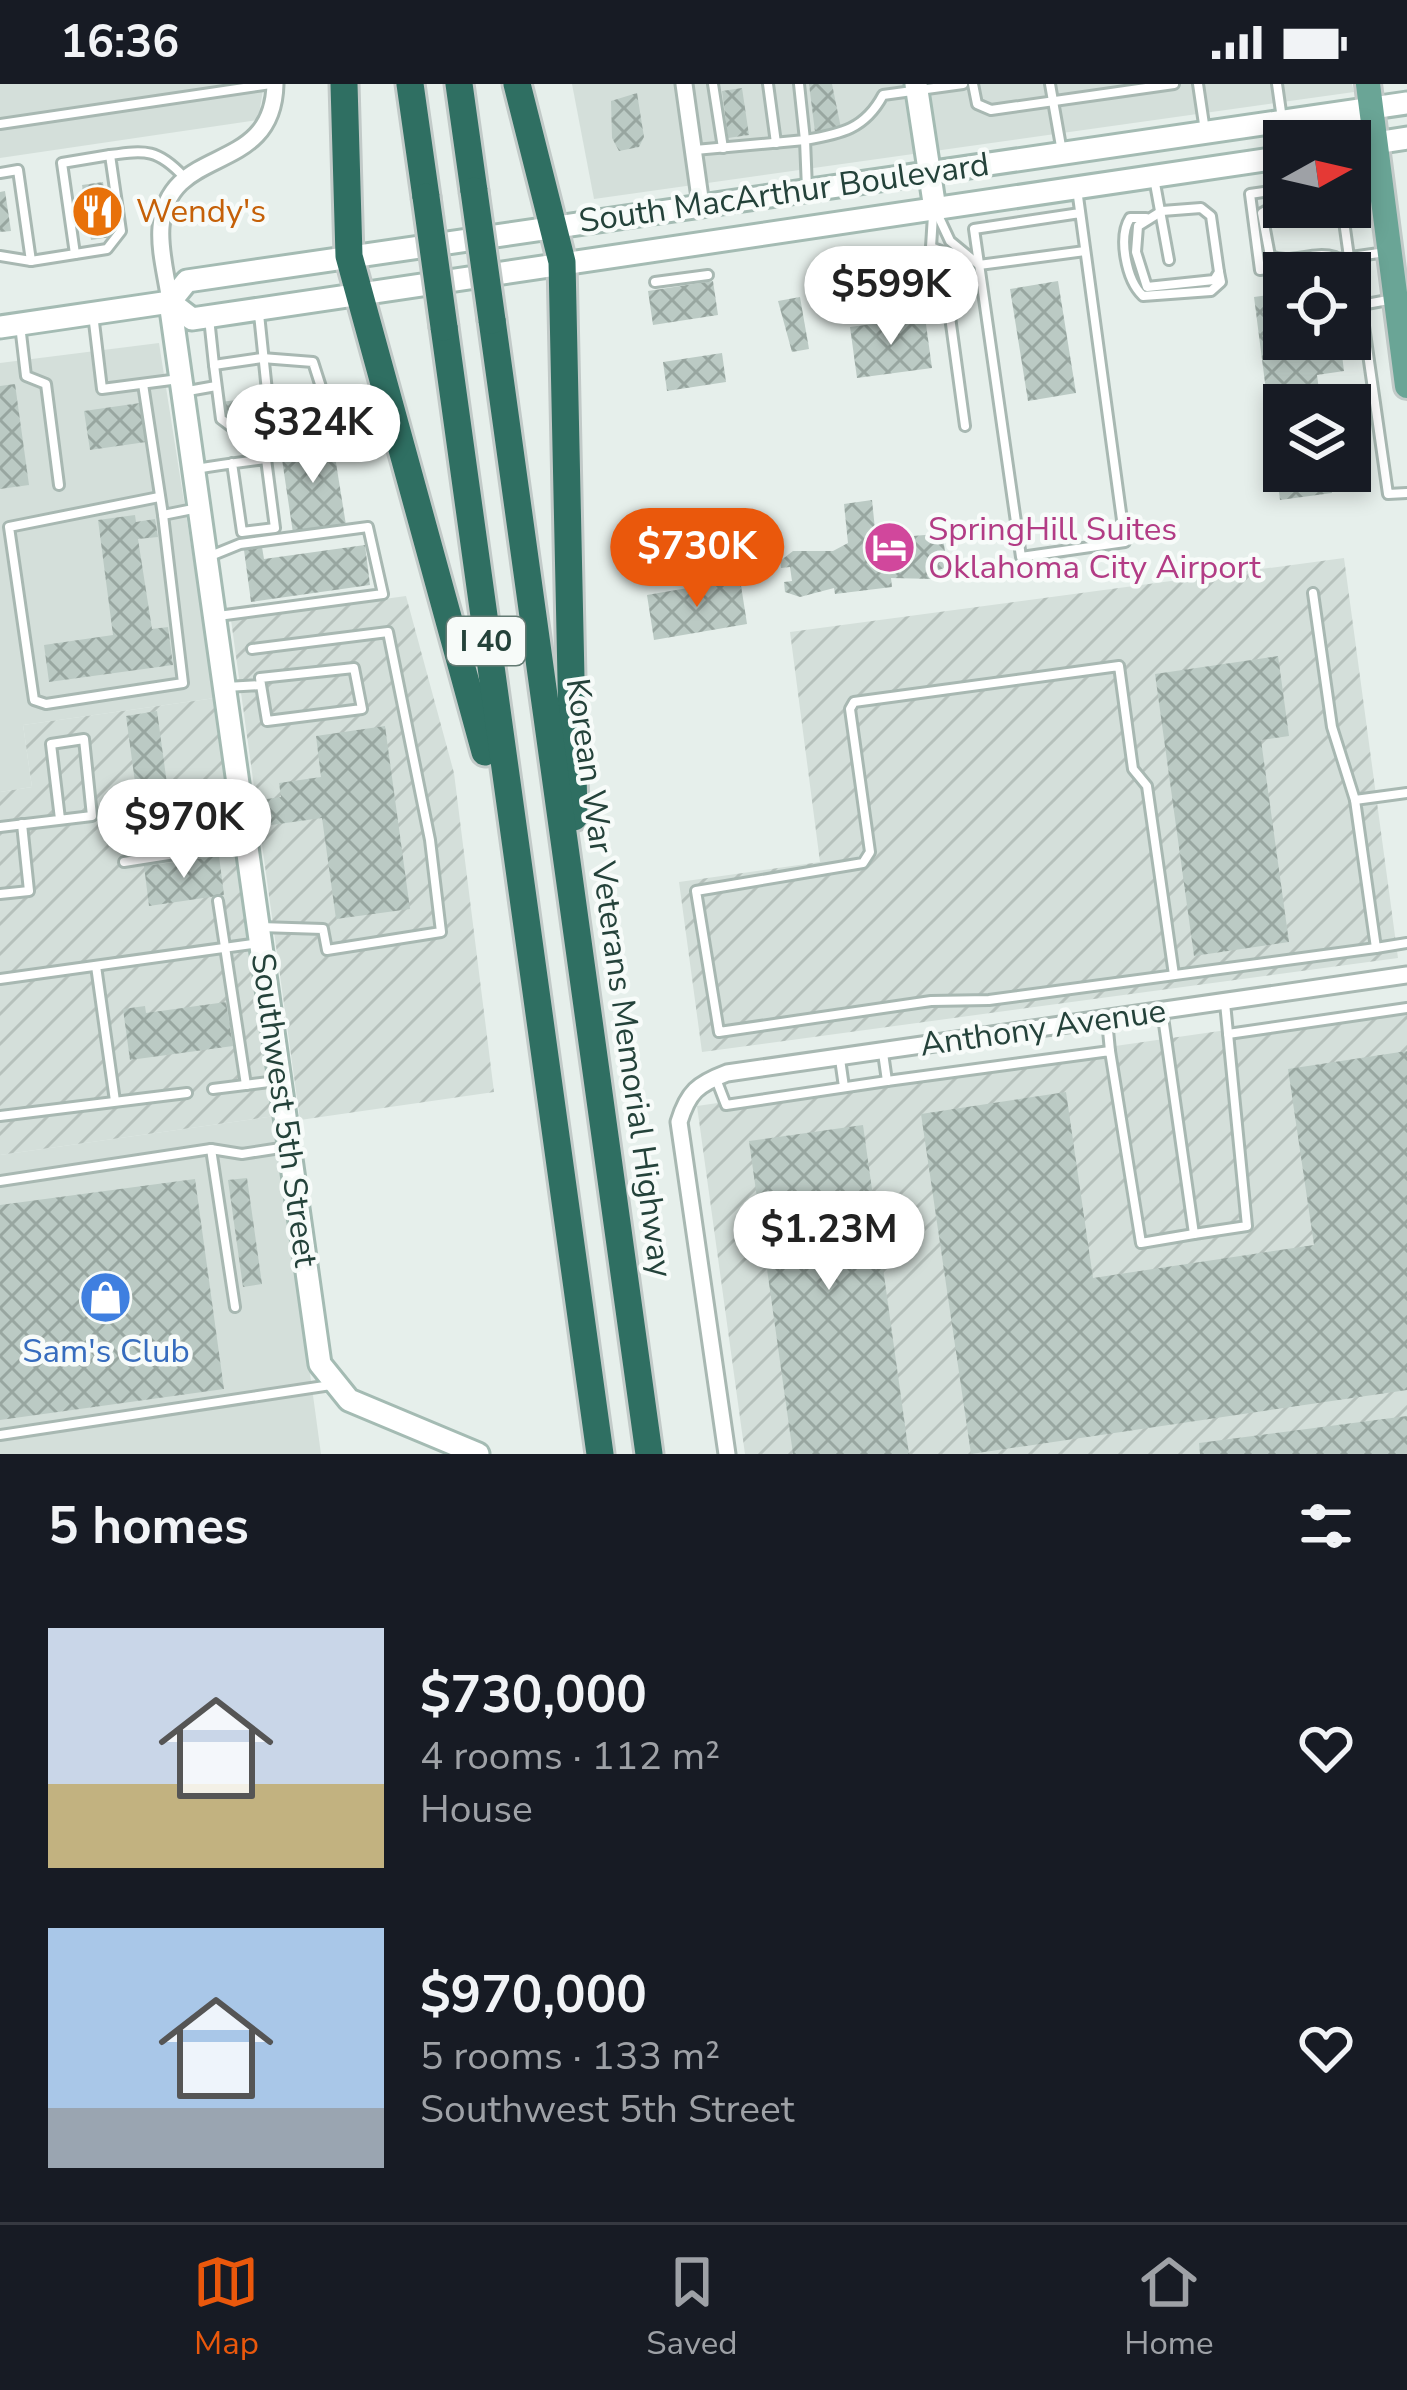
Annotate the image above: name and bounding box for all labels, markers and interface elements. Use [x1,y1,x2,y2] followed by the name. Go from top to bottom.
[60,12,179,73] text: 16:36
[1263,120,1371,228] north arrow
[1263,120,1371,492] map controls
[576,142,992,244] street label: South MacArthur Boulevard
[69,183,125,239] restaurant icon: Wendy's
[136,189,266,234] place label: Wendy's
[807,246,975,348] pin: $599K
[1263,252,1371,360] button: locate
[831,258,951,311] text: $599K
[229,384,397,486] pin: $324K
[1263,384,1371,492] button: layers
[253,396,373,449] text: $324K
[928,507,1261,590] place label: SpringHill Suites Oklahoma City Airport
[613,508,781,610] pin: $730K
[637,520,757,573] text: $730K
[861,520,917,576] hotel icon: SpringHill Suites Oklahoma City Airport
[447,617,525,665] road number: I 40
[555,676,683,1280] street label: Korean War Veterans Memorial Highway
[100,779,268,881] pin: $970K
[124,791,244,844] text: $970K
[240,950,328,1270] street label: Southwest 5th Street
[917,988,1169,1068] street label: Anthony Avenue
[731,1191,927,1293] pin: $1.23M
[760,1203,898,1256] text: $1.23M
[78,1269,134,1325] shop icon: Sam's Club
[22,1329,190,1374] place label: Sam's Club
[48,1491,249,1561] text: 5 homes
[1293,1493,1359,1559] icon: filters
[420,1660,647,1730] text: $730,000
[144,1676,288,1820] icon: home
[1293,1715,1359,1781] icon: heart
[420,1730,720,1783] text: 4 rooms · 112 m²
[420,1783,533,1836] text: House
[420,1960,647,2030] text: $970,000
[144,1976,288,2120] icon: home
[1293,2015,1359,2081] icon: heart
[420,2030,720,2083] text: 5 rooms · 133 m²
[420,2083,794,2136] text: Southwest 5th Street
[193,2249,259,2366] tab: Map
[646,2249,737,2366] tab: Saved
[1124,2249,1214,2366] tab: Home

